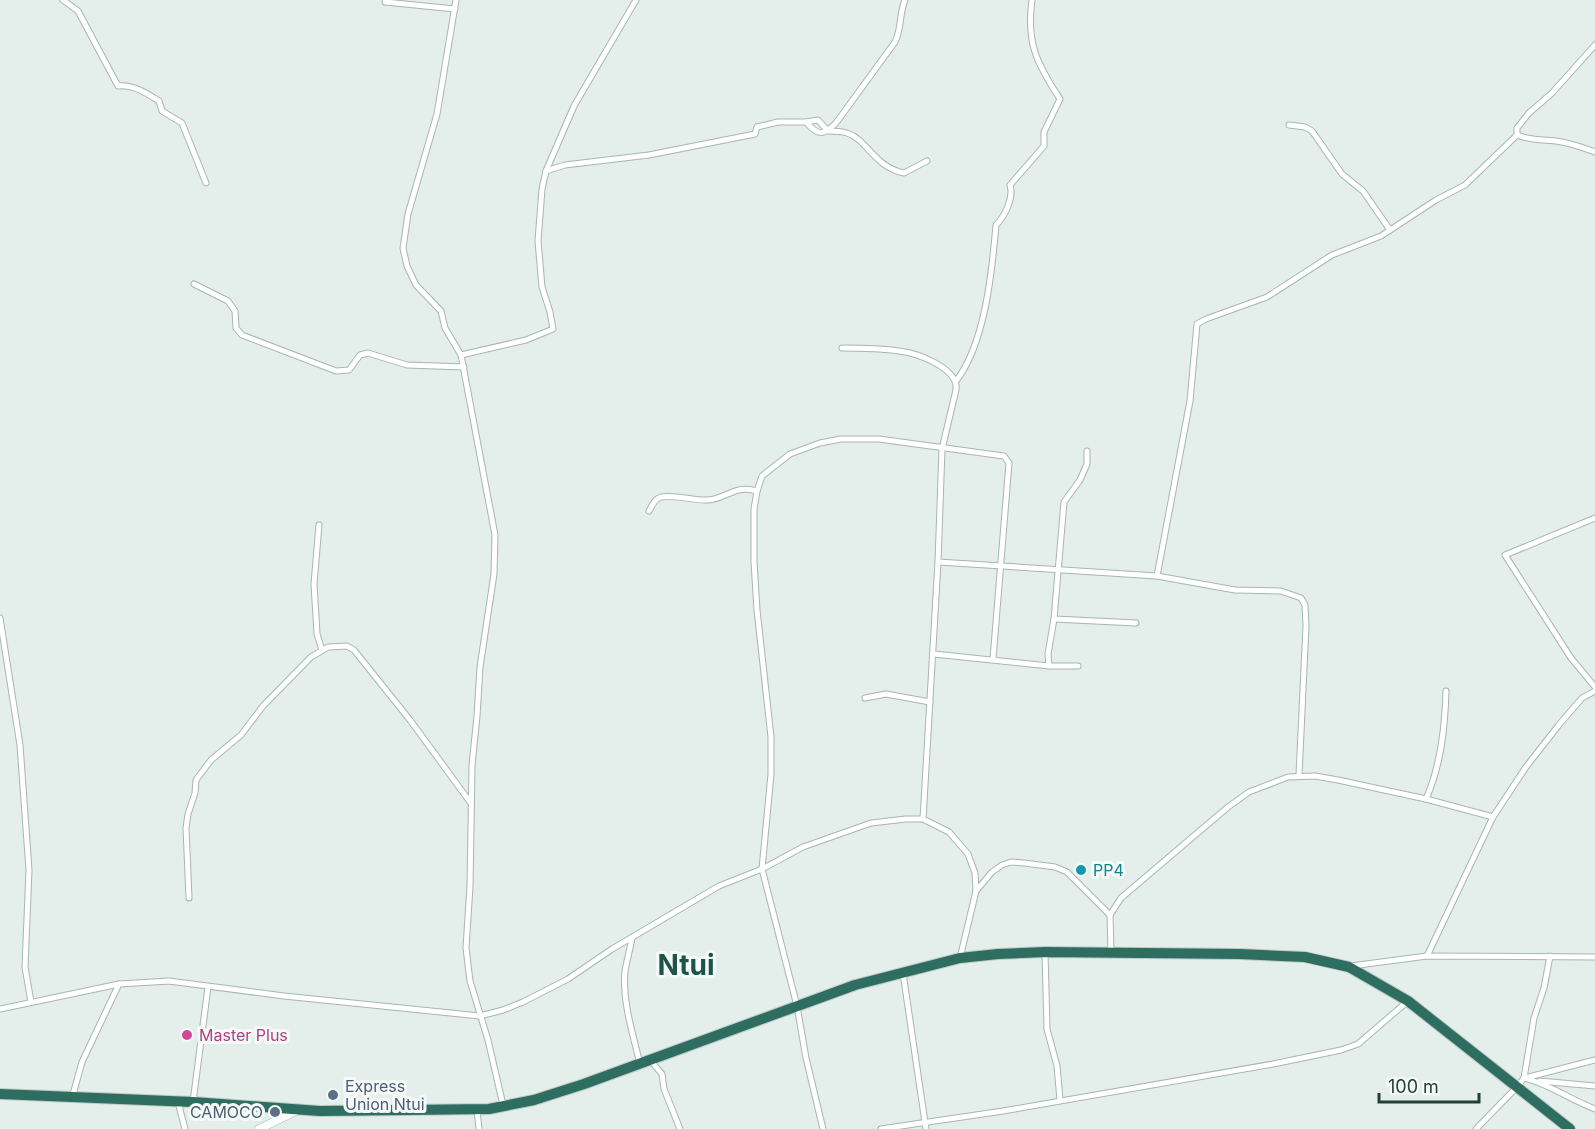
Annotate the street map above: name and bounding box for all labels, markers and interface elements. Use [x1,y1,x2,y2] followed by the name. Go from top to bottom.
[1093,860,1124,880] place label: PP4
[1074,863,1088,877] marker: PP4
[657,948,715,982] district label: Ntui
[199,1025,288,1045] place label: Master Plus
[180,1028,194,1042] marker: Master Plus
[1379,1066,1480,1104] scale bar
[345,1076,425,1114] place label: Express Union Ntui
[1388,1076,1439,1097] text: 100 m
[326,1088,340,1102] marker: Express Union Ntui
[190,1102,263,1122] place label: CAMOCO
[268,1105,282,1119] marker: CAMOCO

